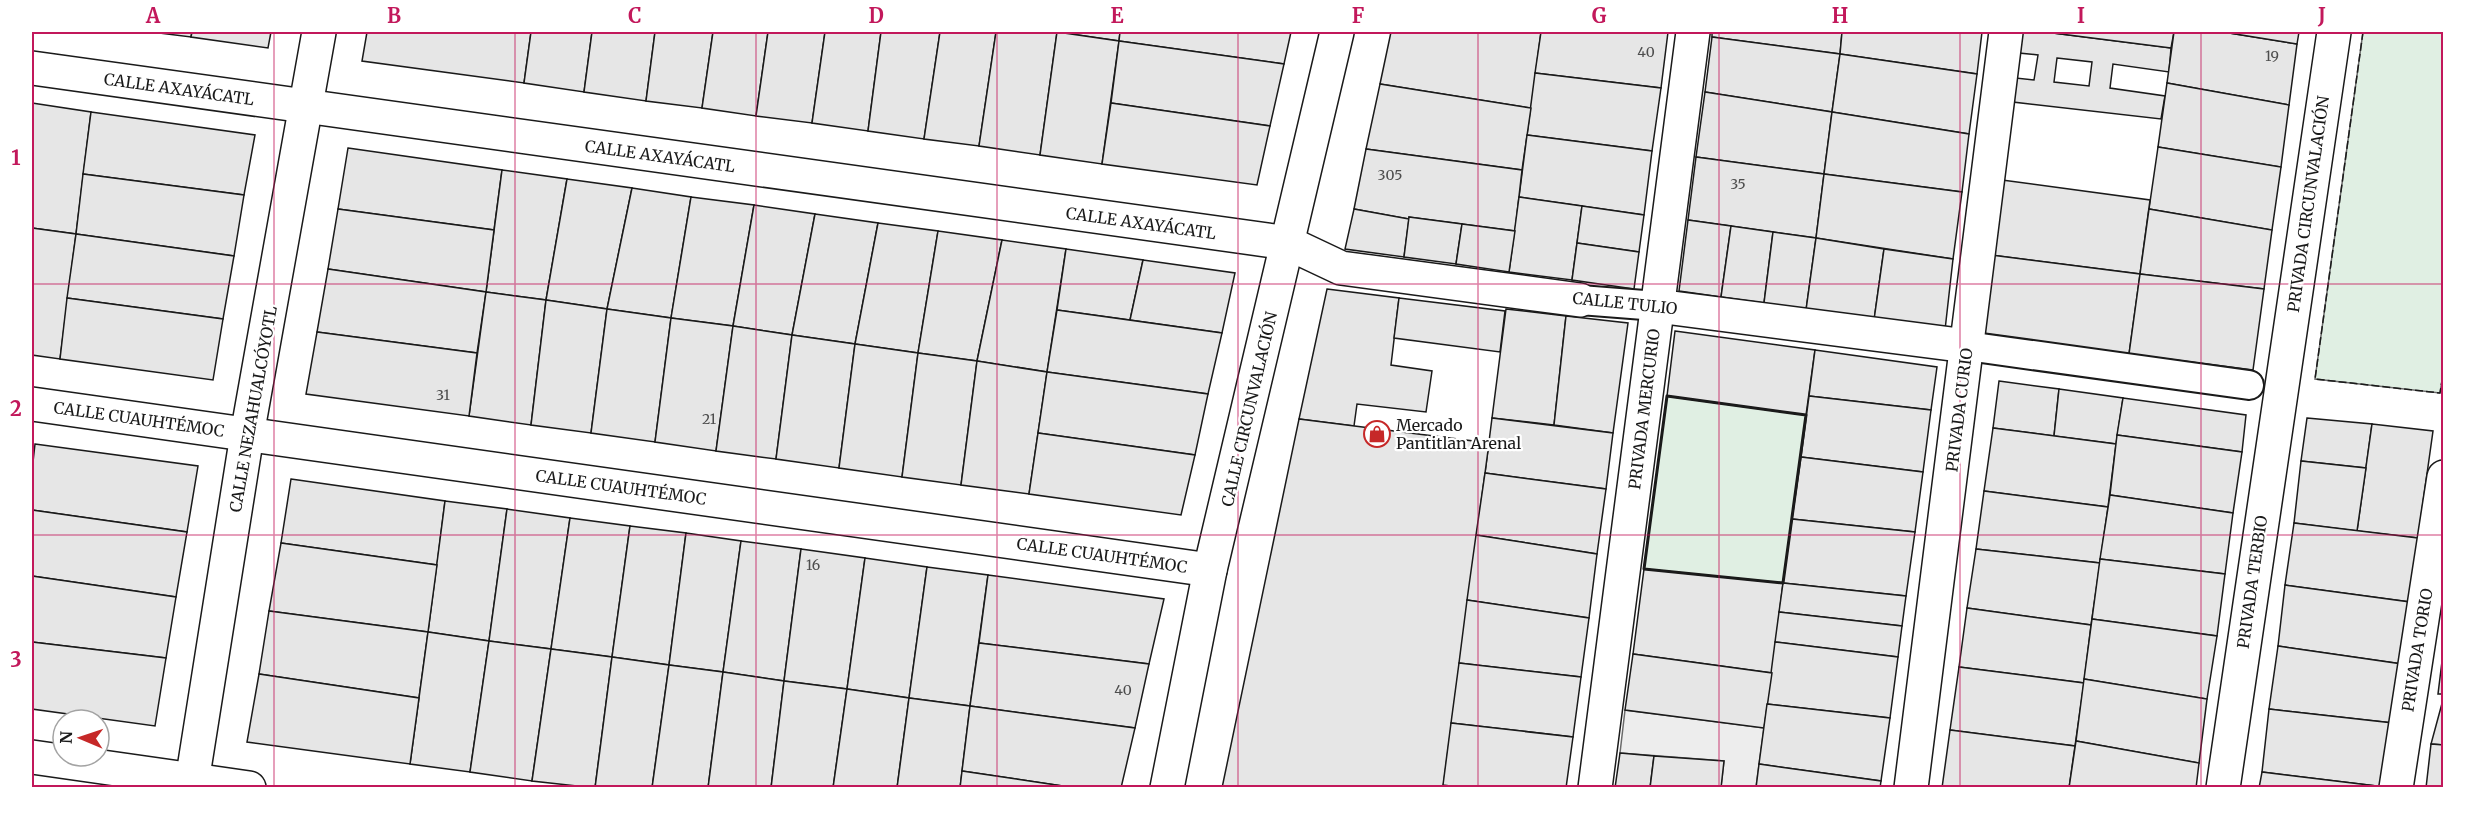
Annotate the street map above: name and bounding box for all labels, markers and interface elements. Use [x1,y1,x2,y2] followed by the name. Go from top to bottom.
[145,3,161,28] text: A
[387,3,401,28] text: B
[628,3,642,28] text: C
[868,3,884,28] text: D
[1110,3,1124,28] text: E
[1352,3,1365,28] text: F
[1592,3,1607,28] text: G
[1832,3,1848,28] text: H
[2077,3,2085,28] text: I
[2317,3,2326,28] text: J
[1637,43,1655,61] house number: 40
[2265,47,2279,65] house number: 19
[103,69,255,109] street label: CALLE AXAYÁCATL
[2283,94,2333,313] street label: PRIVADA CIRCUNVALACIÓN
[584,136,736,176] street label: CALLE AXAYÁCATL
[11,145,21,170] text: 1
[1378,166,1402,184] house number: 305
[1730,175,1746,193] house number: 35
[1065,203,1217,243] street label: CALLE AXAYÁCATL
[1572,288,1679,318] street label: CALLE TULIO
[225,304,281,514] street label: CALLE NEZAHUALCÓYOTL
[1217,309,1281,508] street label: CALLE CIRCUNVALACIÓN
[1624,327,1664,490] street label: PRIVADA MERCURIO
[1941,346,1977,473] street label: PRIVADA CURIO
[436,386,450,404] house number: 31
[10,396,22,421] text: 2
[52,397,226,441] street label: CALLE CUAUHTÉMOC
[702,410,716,428] house number: 21
[1396,415,1521,453] place label: Mercado Pantitlan Arenal
[1362,419,1392,449] shop icon: Mercado Pantitlan Arenal
[534,465,708,509] street label: CALLE CUAUHTÉMOC
[2233,514,2271,650] street label: PRIVADA TERBIO
[1015,533,1189,577] street label: CALLE CUAUHTÉMOC
[806,556,820,574] house number: 16
[2397,586,2437,713] street label: PRIVADA TORIO
[10,647,22,672] text: 3
[1114,681,1132,699] house number: 40
[51,708,111,768] north arrow
[56,730,76,744] text: N

